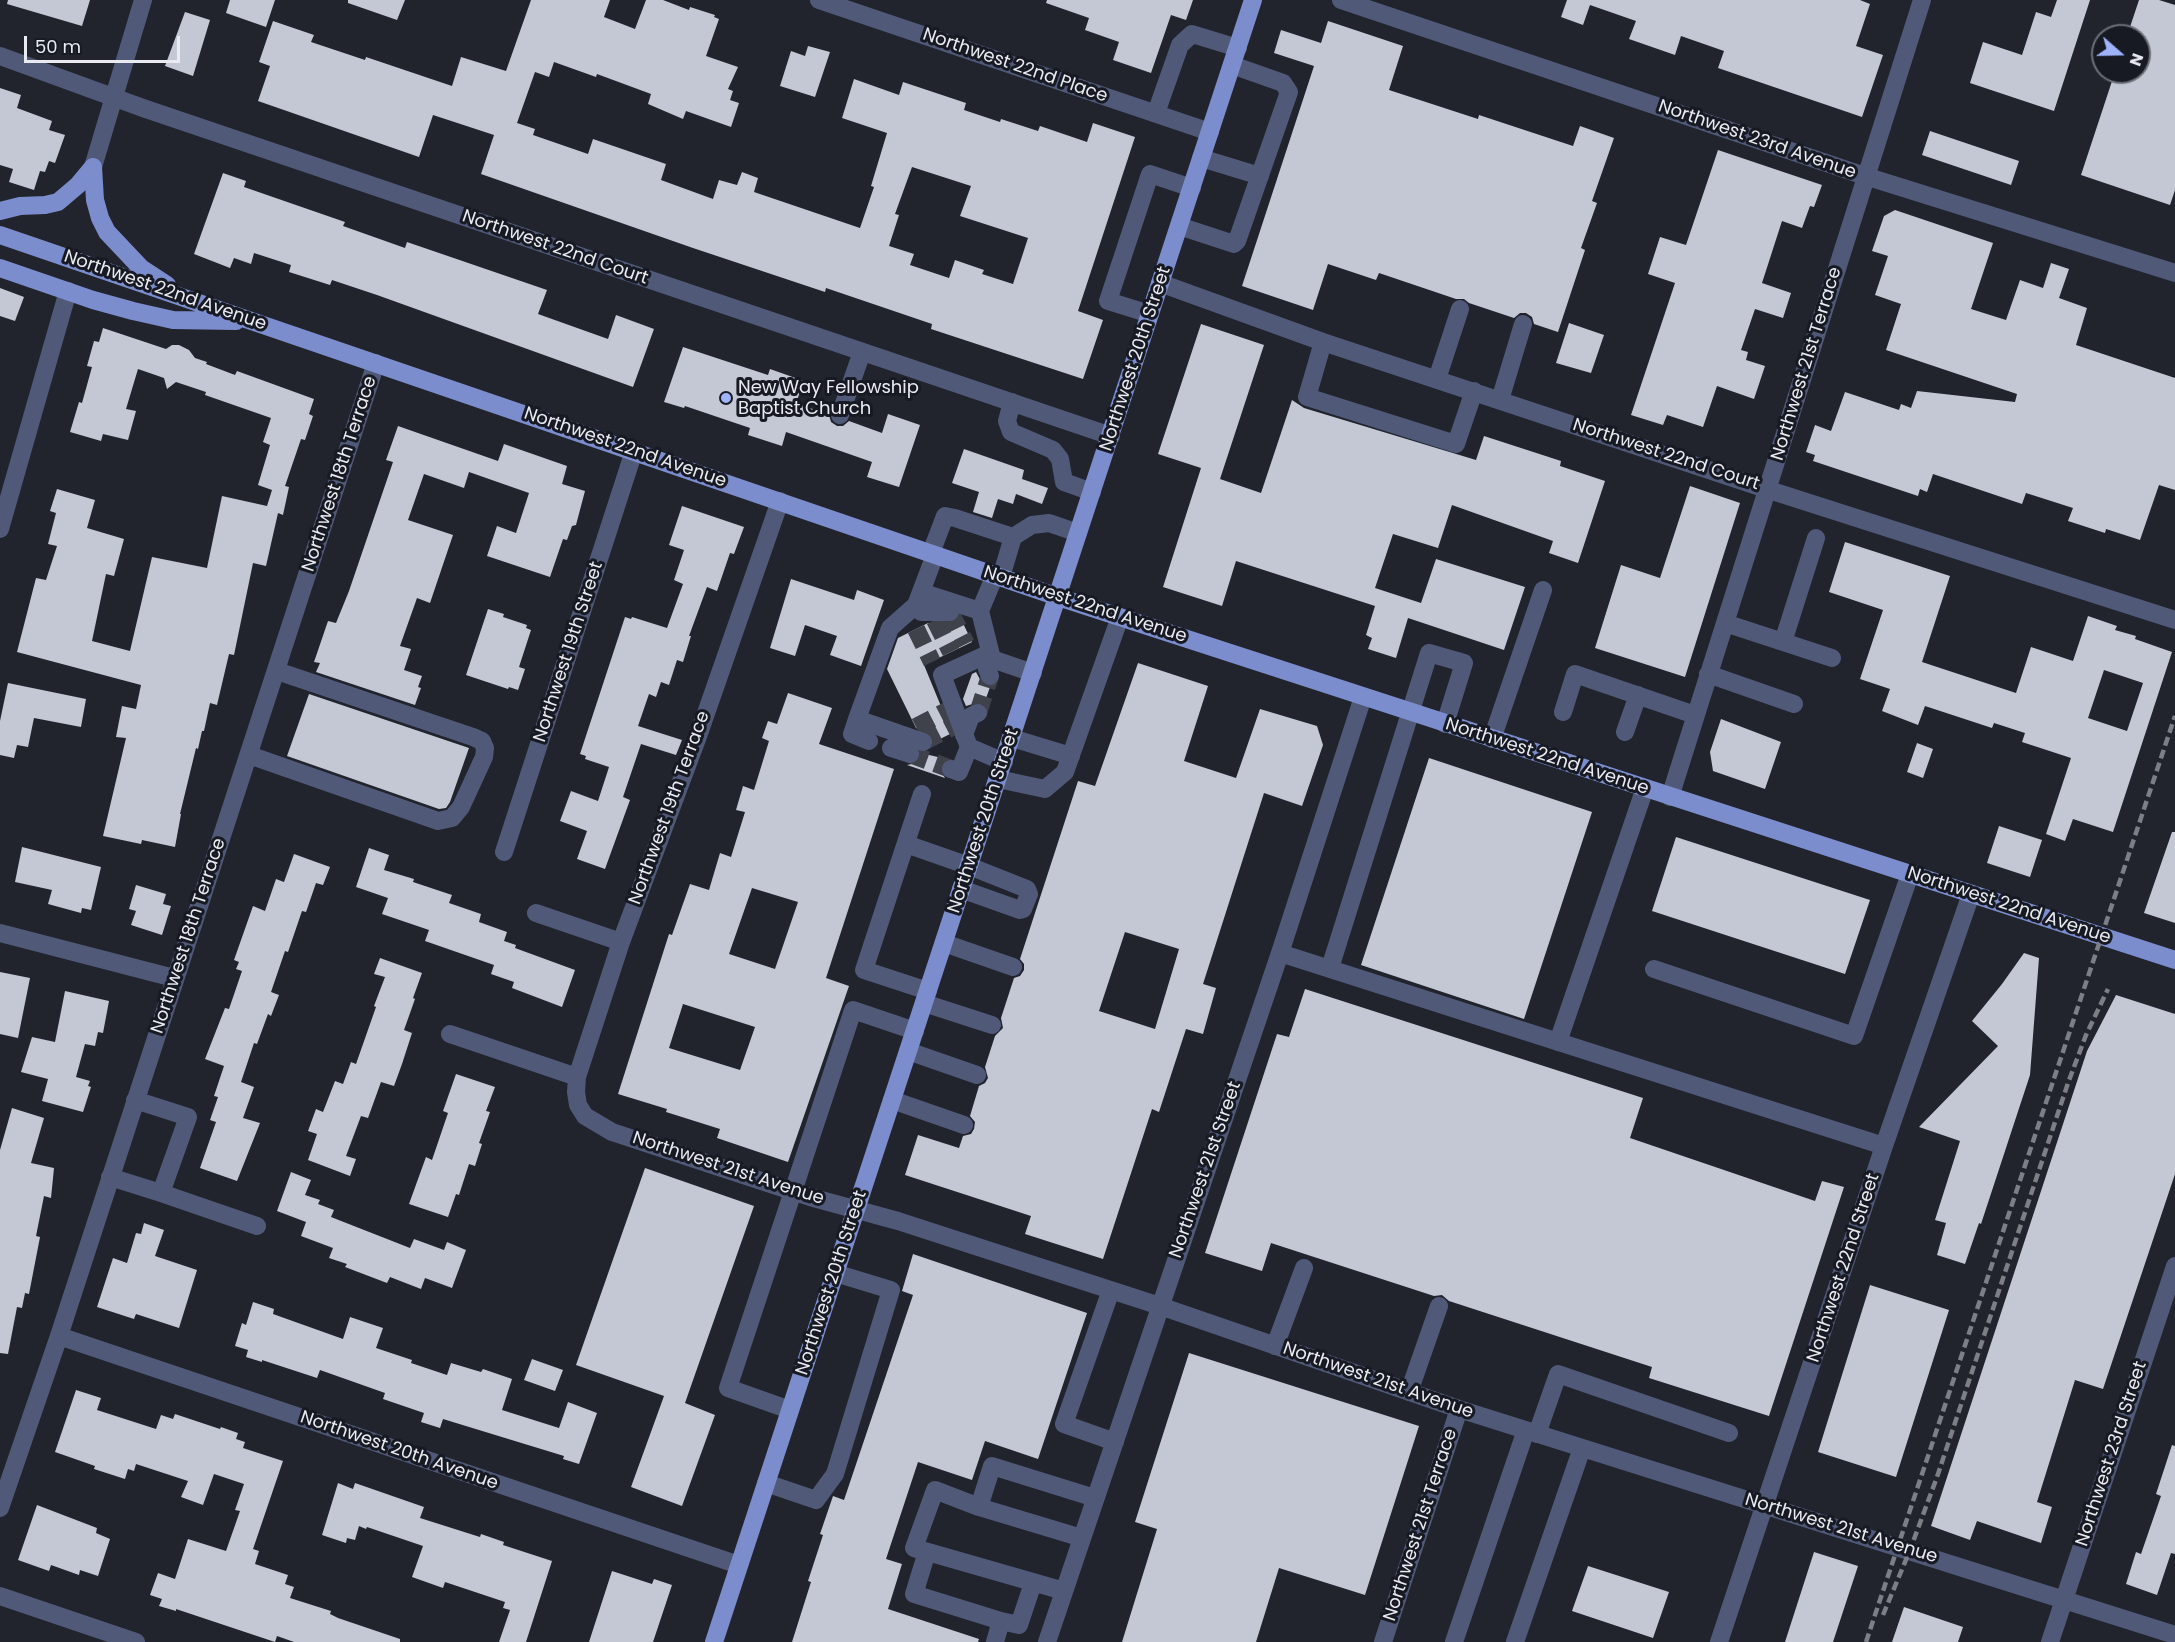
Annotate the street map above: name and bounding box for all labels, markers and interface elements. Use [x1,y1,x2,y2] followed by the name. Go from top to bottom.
[27,24,183,62] scale bar
[920,24,1110,108] street label: Northwest 22nd Place
[2091,24,2151,84] north arrow
[35,34,81,59] text: 50 m
[2124,50,2149,69] text: N
[1655,96,1859,184] street label: Northwest 23rd Avenue
[459,206,651,290] street label: Northwest 22nd Court
[61,246,269,336] street label: Northwest 22nd Avenue
[1096,264,1176,454] street label: Northwest 20th Street
[1767,265,1847,463] street label: Northwest 21st Terrace
[298,374,382,574] street label: Northwest 18th Terrace
[738,377,919,420] place label: New Way Fellowship Baptist Church
[719,391,733,405] marker: New Way Fellowship Baptist Church
[521,403,729,493] street label: Northwest 22nd Avenue
[1570,415,1762,495] street label: Northwest 22nd Court
[530,559,608,745] street label: Northwest 19th Street
[981,562,1189,648] street label: Northwest 22nd Avenue
[625,708,715,908] street label: Northwest 19th Terrace
[1443,714,1651,800] street label: Northwest 22nd Avenue
[944,726,1024,916] street label: Northwest 20th Street
[147,836,231,1036] street label: Northwest 18th Terrace
[1905,863,2113,949] street label: Northwest 22nd Avenue
[1166,1079,1246,1261] street label: Northwest 21st Street
[630,1128,826,1210] street label: Northwest 21st Avenue
[1803,1171,1885,1365] street label: Northwest 22nd Street
[792,1188,872,1378] street label: Northwest 20th Street
[1280,1338,1476,1424] street label: Northwest 21st Avenue
[2072,1359,2152,1549] street label: Northwest 23rd Street
[297,1407,501,1495] street label: Northwest 20th Avenue
[1380,1426,1462,1624] street label: Northwest 21st Terrace
[1742,1489,1940,1569] street label: Northwest 21st Avenue

